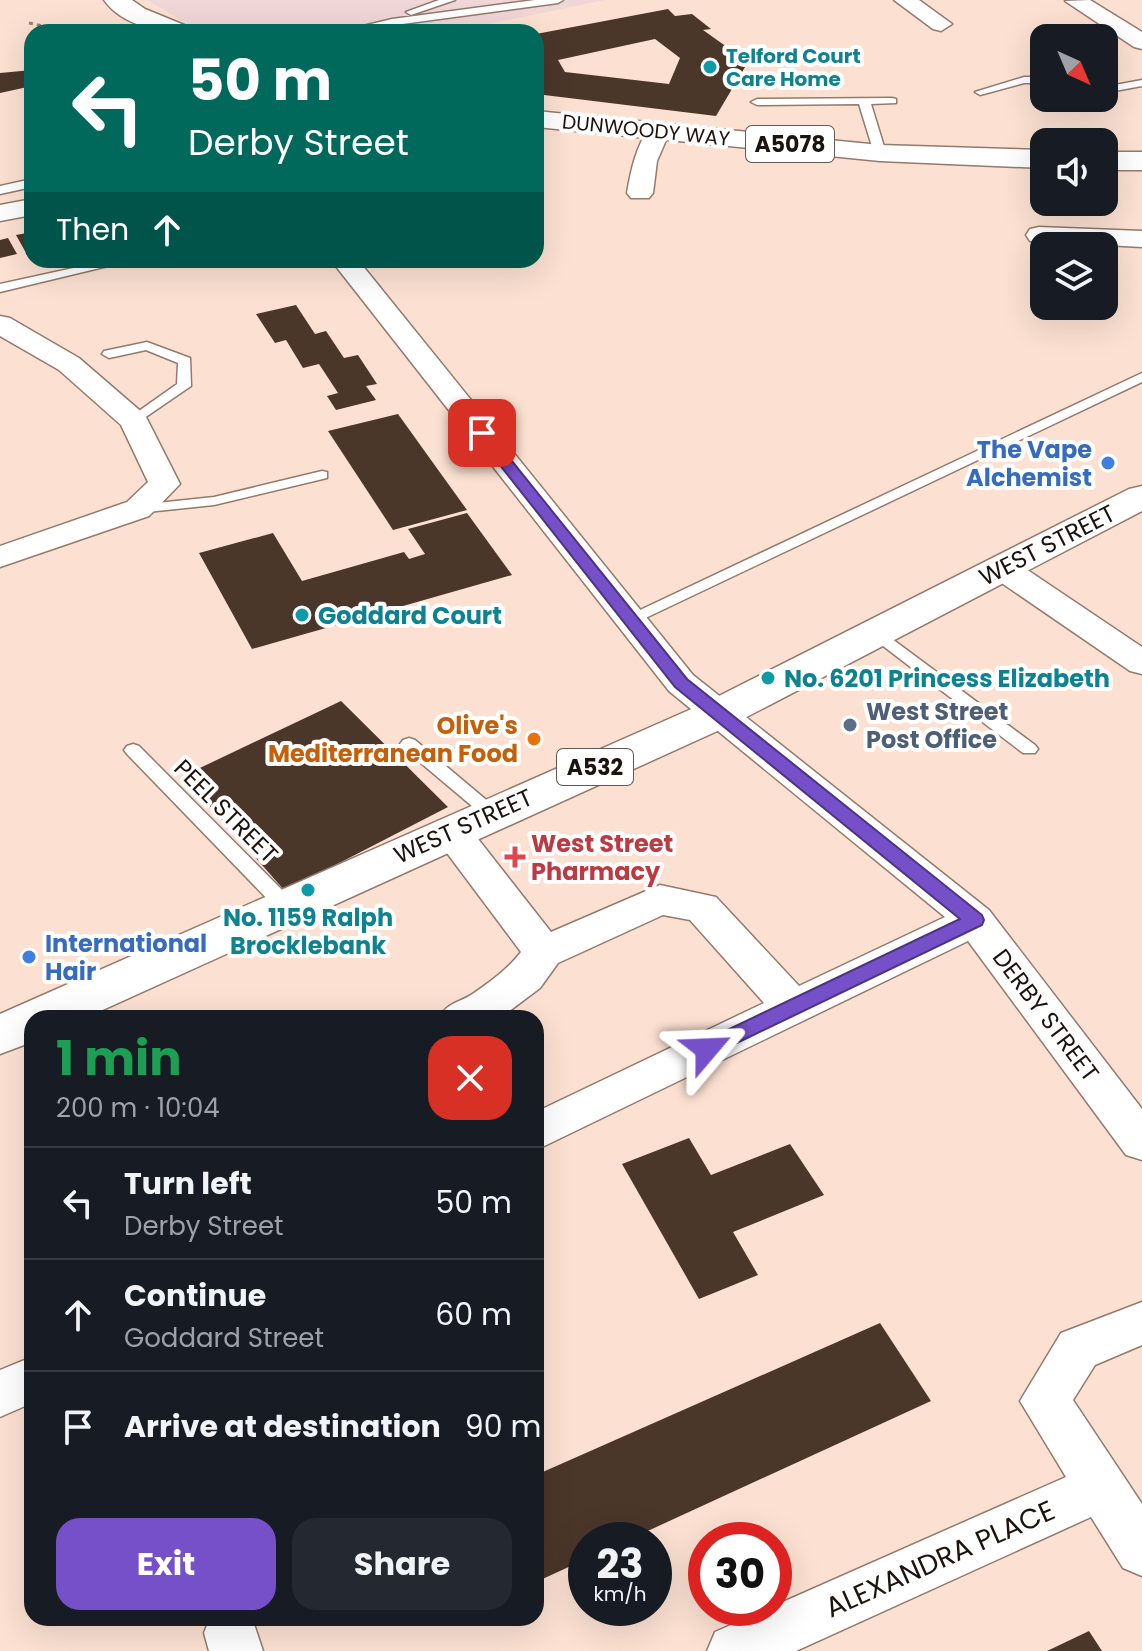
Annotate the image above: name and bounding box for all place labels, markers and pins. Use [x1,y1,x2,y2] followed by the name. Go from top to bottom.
[726,42,861,93] place label: Telford Court Care Home
[701,58,719,76] marker: Telford Court Care Home
[448,399,516,467] pin
[966,433,1092,494] place label: The Vape Alchemist
[1099,454,1117,472] marker: The Vape Alchemist
[318,599,502,632] place label: Goddard Court
[293,606,311,624] marker: Goddard Court
[784,662,1110,695] place label: No. 6201 Princess Elizabeth
[759,669,777,687] marker: No. 6201 Princess Elizabeth
[866,695,1008,756] place label: West Street Post Office
[268,709,518,770] place label: Olive's Mediterranean Food
[841,716,859,734] marker: West Street Post Office
[525,730,543,748] marker: Olive's Mediterranean Food
[531,827,673,888] place label: West Street Pharmacy
[506,848,524,866] marker: West Street Pharmacy
[299,881,317,899] marker: No. 1159 Ralph Brocklebank
[223,901,393,962] place label: No. 1159 Ralph Brocklebank
[45,927,207,988] place label: International Hair
[20,948,38,966] marker: International Hair

